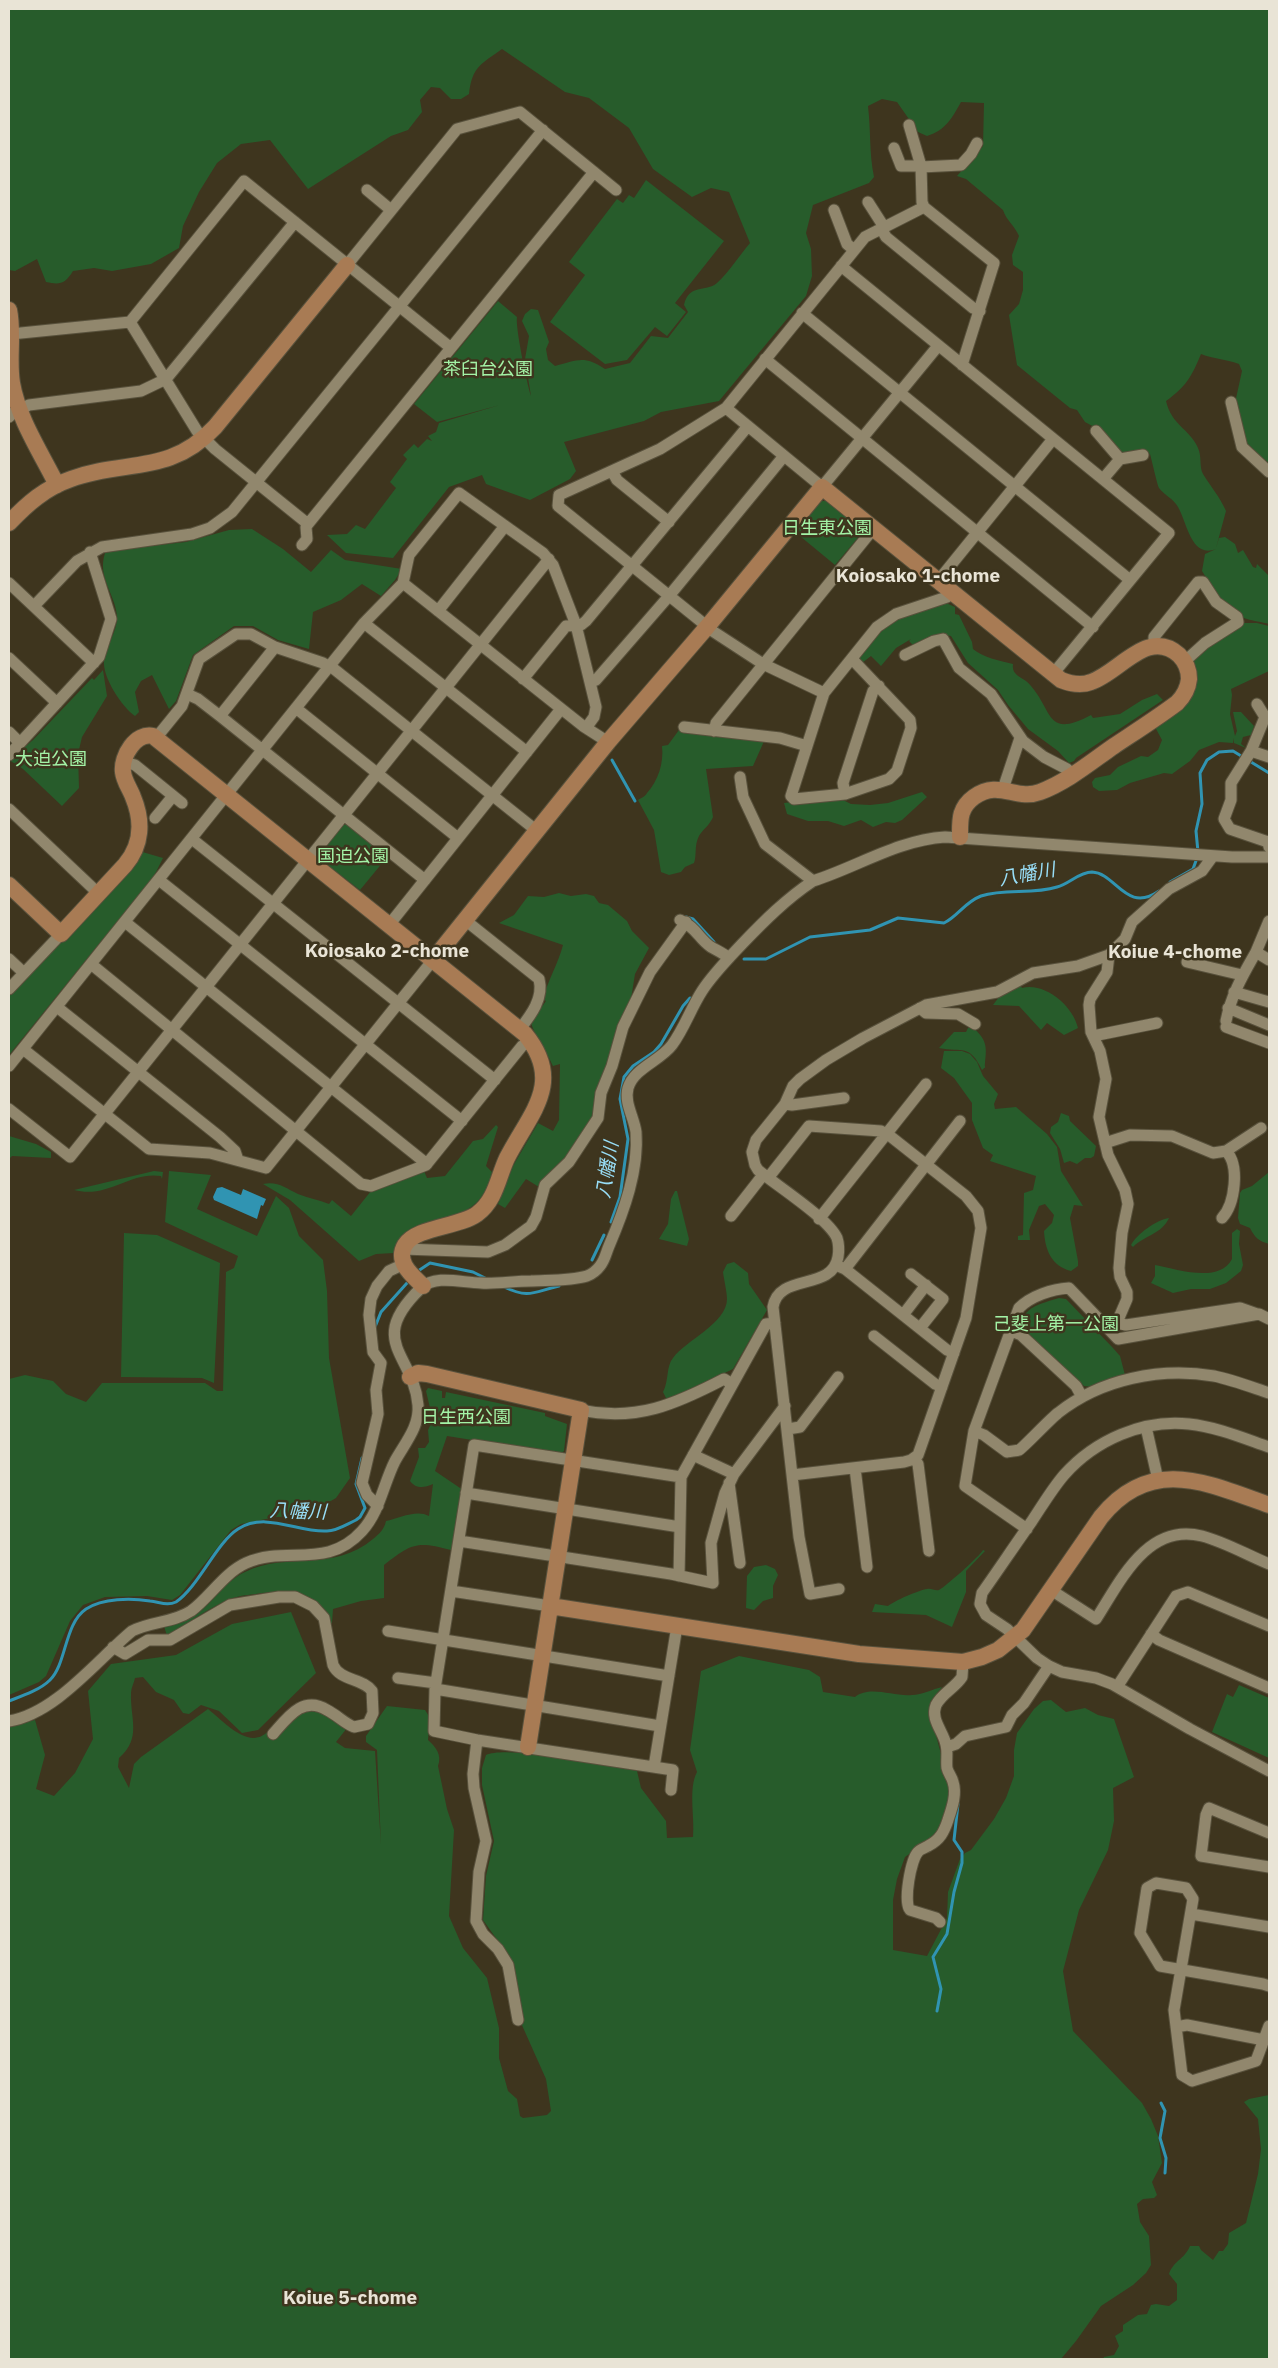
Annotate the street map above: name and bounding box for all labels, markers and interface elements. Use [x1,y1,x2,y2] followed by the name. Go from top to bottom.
[443,359,533,381] park label: 茶臼台公園
[782,518,872,540] park label: 日生東公園
[836,566,1000,588] district label: Koiosako 1-chome
[15,749,87,771] park label: 大迫公園
[317,846,389,868] park label: 国迫公園
[997,859,1057,891] water label: 八幡川
[305,941,469,963] district label: Koiosako 2-chome
[1108,942,1242,964] district label: Koiue 4-chome
[592,1140,624,1200] water label: 八幡川
[993,1314,1119,1336] park label: 己斐上第一公園
[421,1407,511,1429] park label: 日生西公園
[269,1500,327,1524] water label: 八幡川
[283,2288,417,2310] district label: Koiue 5-chome

